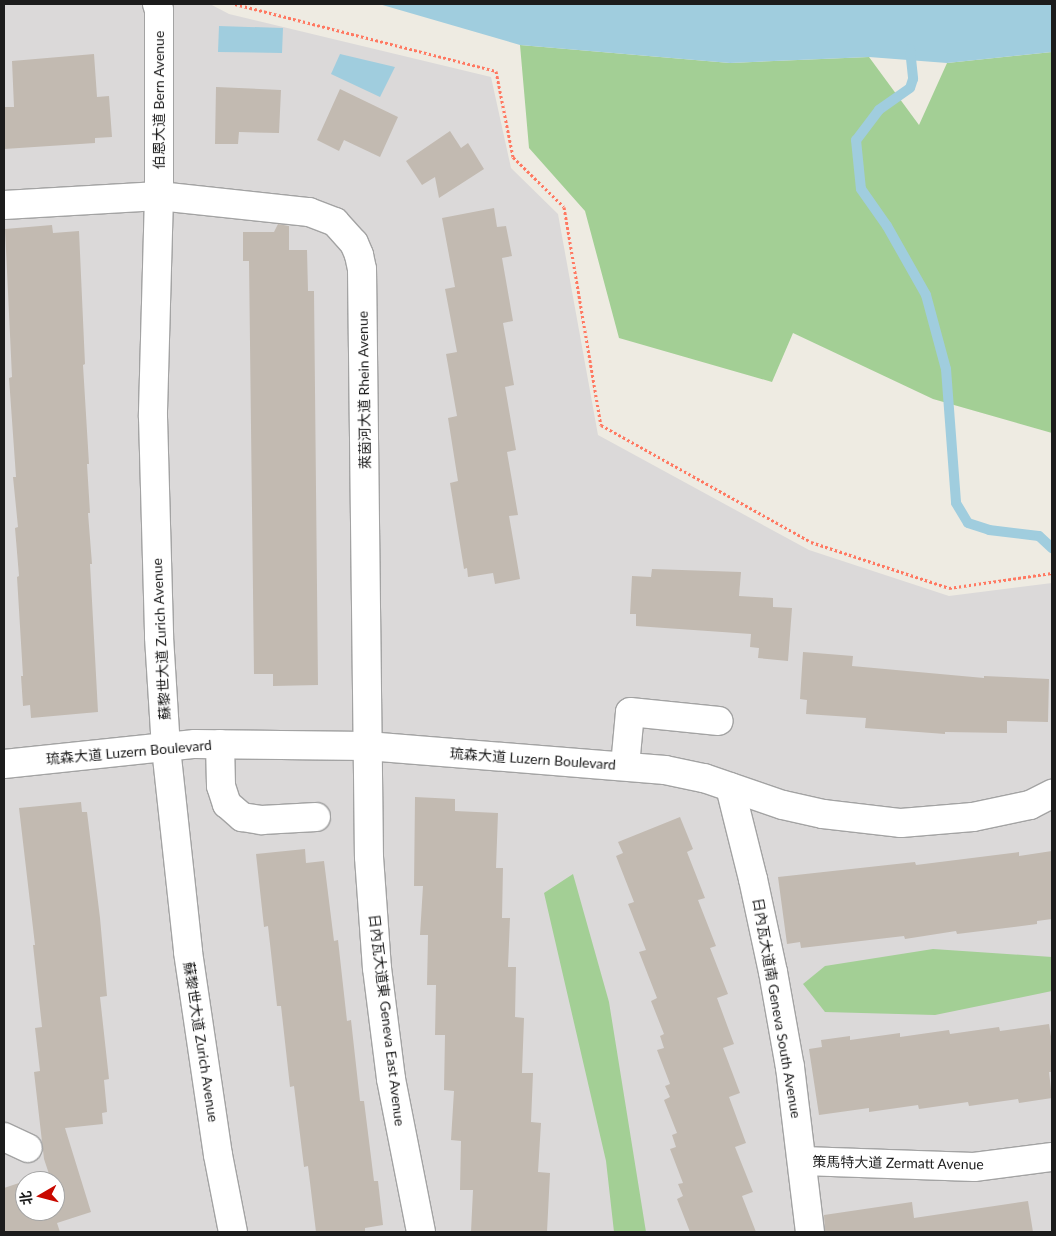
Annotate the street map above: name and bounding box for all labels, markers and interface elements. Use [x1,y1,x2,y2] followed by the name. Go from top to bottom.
[151,31,167,169] street label: 伯恩大道 Bern Avenue
[354,311,374,469] street label: 萊茵河大道 Rhein Avenue
[148,557,174,721] street label: 蘇黎世大道 Zurich Avenue
[45,736,213,768] street label: 琉森大道 Luzern Boulevard
[450,745,616,773] street label: 琉森大道 Luzern Boulevard
[749,896,805,1120] street label: 日內瓦大道南 Geneva South Avenue
[366,913,408,1127] street label: 日內瓦大道東 Geneva East Avenue
[180,960,222,1124] street label: 蘇黎世大道 Zurich Avenue
[812,1153,984,1173] street label: 策馬特大道 Zermatt Avenue
[15,1171,65,1221] north arrow
[16,1190,35,1206] text: 北

